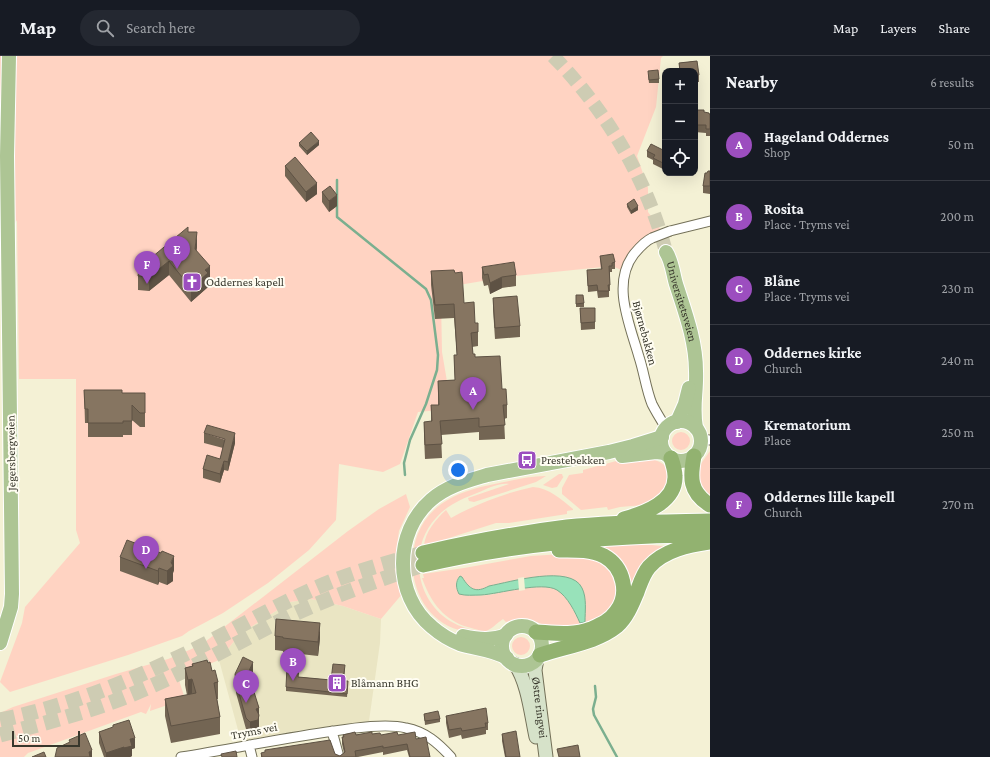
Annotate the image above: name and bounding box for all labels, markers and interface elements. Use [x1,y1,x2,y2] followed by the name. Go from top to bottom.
[80,10,360,46] search box
[20,17,56,38] text: Map
[94,17,116,39] icon: search
[126,20,195,36] text: Search here
[833,20,858,36] text: Map
[880,20,917,36] text: Layers
[939,20,970,36] text: Share
[662,68,698,176] map controls
[662,68,698,104] button: +
[726,73,778,92] text: Nearby
[930,75,974,90] text: 6 results
[662,104,698,140] button: −
[764,129,889,145] text: Hageland Oddernes
[735,137,743,152] text: A
[948,137,974,152] text: 50 m
[662,140,698,176] button: locate
[764,145,790,160] text: Shop
[764,201,804,217] text: Rosita
[735,209,743,224] text: B
[940,209,974,224] text: 200 m
[764,217,850,232] text: Place · Tryms vei
[164,236,190,269] pin: E
[134,251,160,284] pin: F
[664,259,700,344] street label: Universitetsveien
[181,271,203,293] church icon: Oddernes kapell
[764,273,800,289] text: Blåne
[206,275,284,289] place label: Oddernes kapell
[735,281,743,296] text: C
[941,281,974,296] text: 230 m
[764,289,850,304] text: Place · Tryms vei
[630,299,660,367] street label: Bjørnebakken
[764,345,862,361] text: Oddernes kirke
[735,353,743,368] text: D
[941,353,974,368] text: 240 m
[764,361,802,376] text: Church
[460,377,486,410] pin: A
[3,415,19,492] street label: Jegersbergveien
[764,417,851,433] text: Krematorium
[735,425,743,440] text: E
[941,425,974,440] text: 250 m
[764,433,791,448] text: Place
[516,449,538,471] bus stop icon: Prestebekken
[541,453,605,467] place label: Prestebekken
[448,460,468,480] your location
[764,489,895,505] text: Oddernes lille kapell
[736,497,742,512] text: F
[942,497,974,512] text: 270 m
[764,505,802,520] text: Church
[133,536,159,569] pin: D
[280,648,306,681] pin: B
[233,670,259,703] pin: C
[326,672,348,694] building icon: Blåmann BHG
[351,676,419,690] place label: Blåmann BHG
[529,676,551,739] street label: Østre ringvei
[230,720,278,742] street label: Tryms vei
[12,729,80,748] scale bar
[18,732,40,744] text: 50 m

